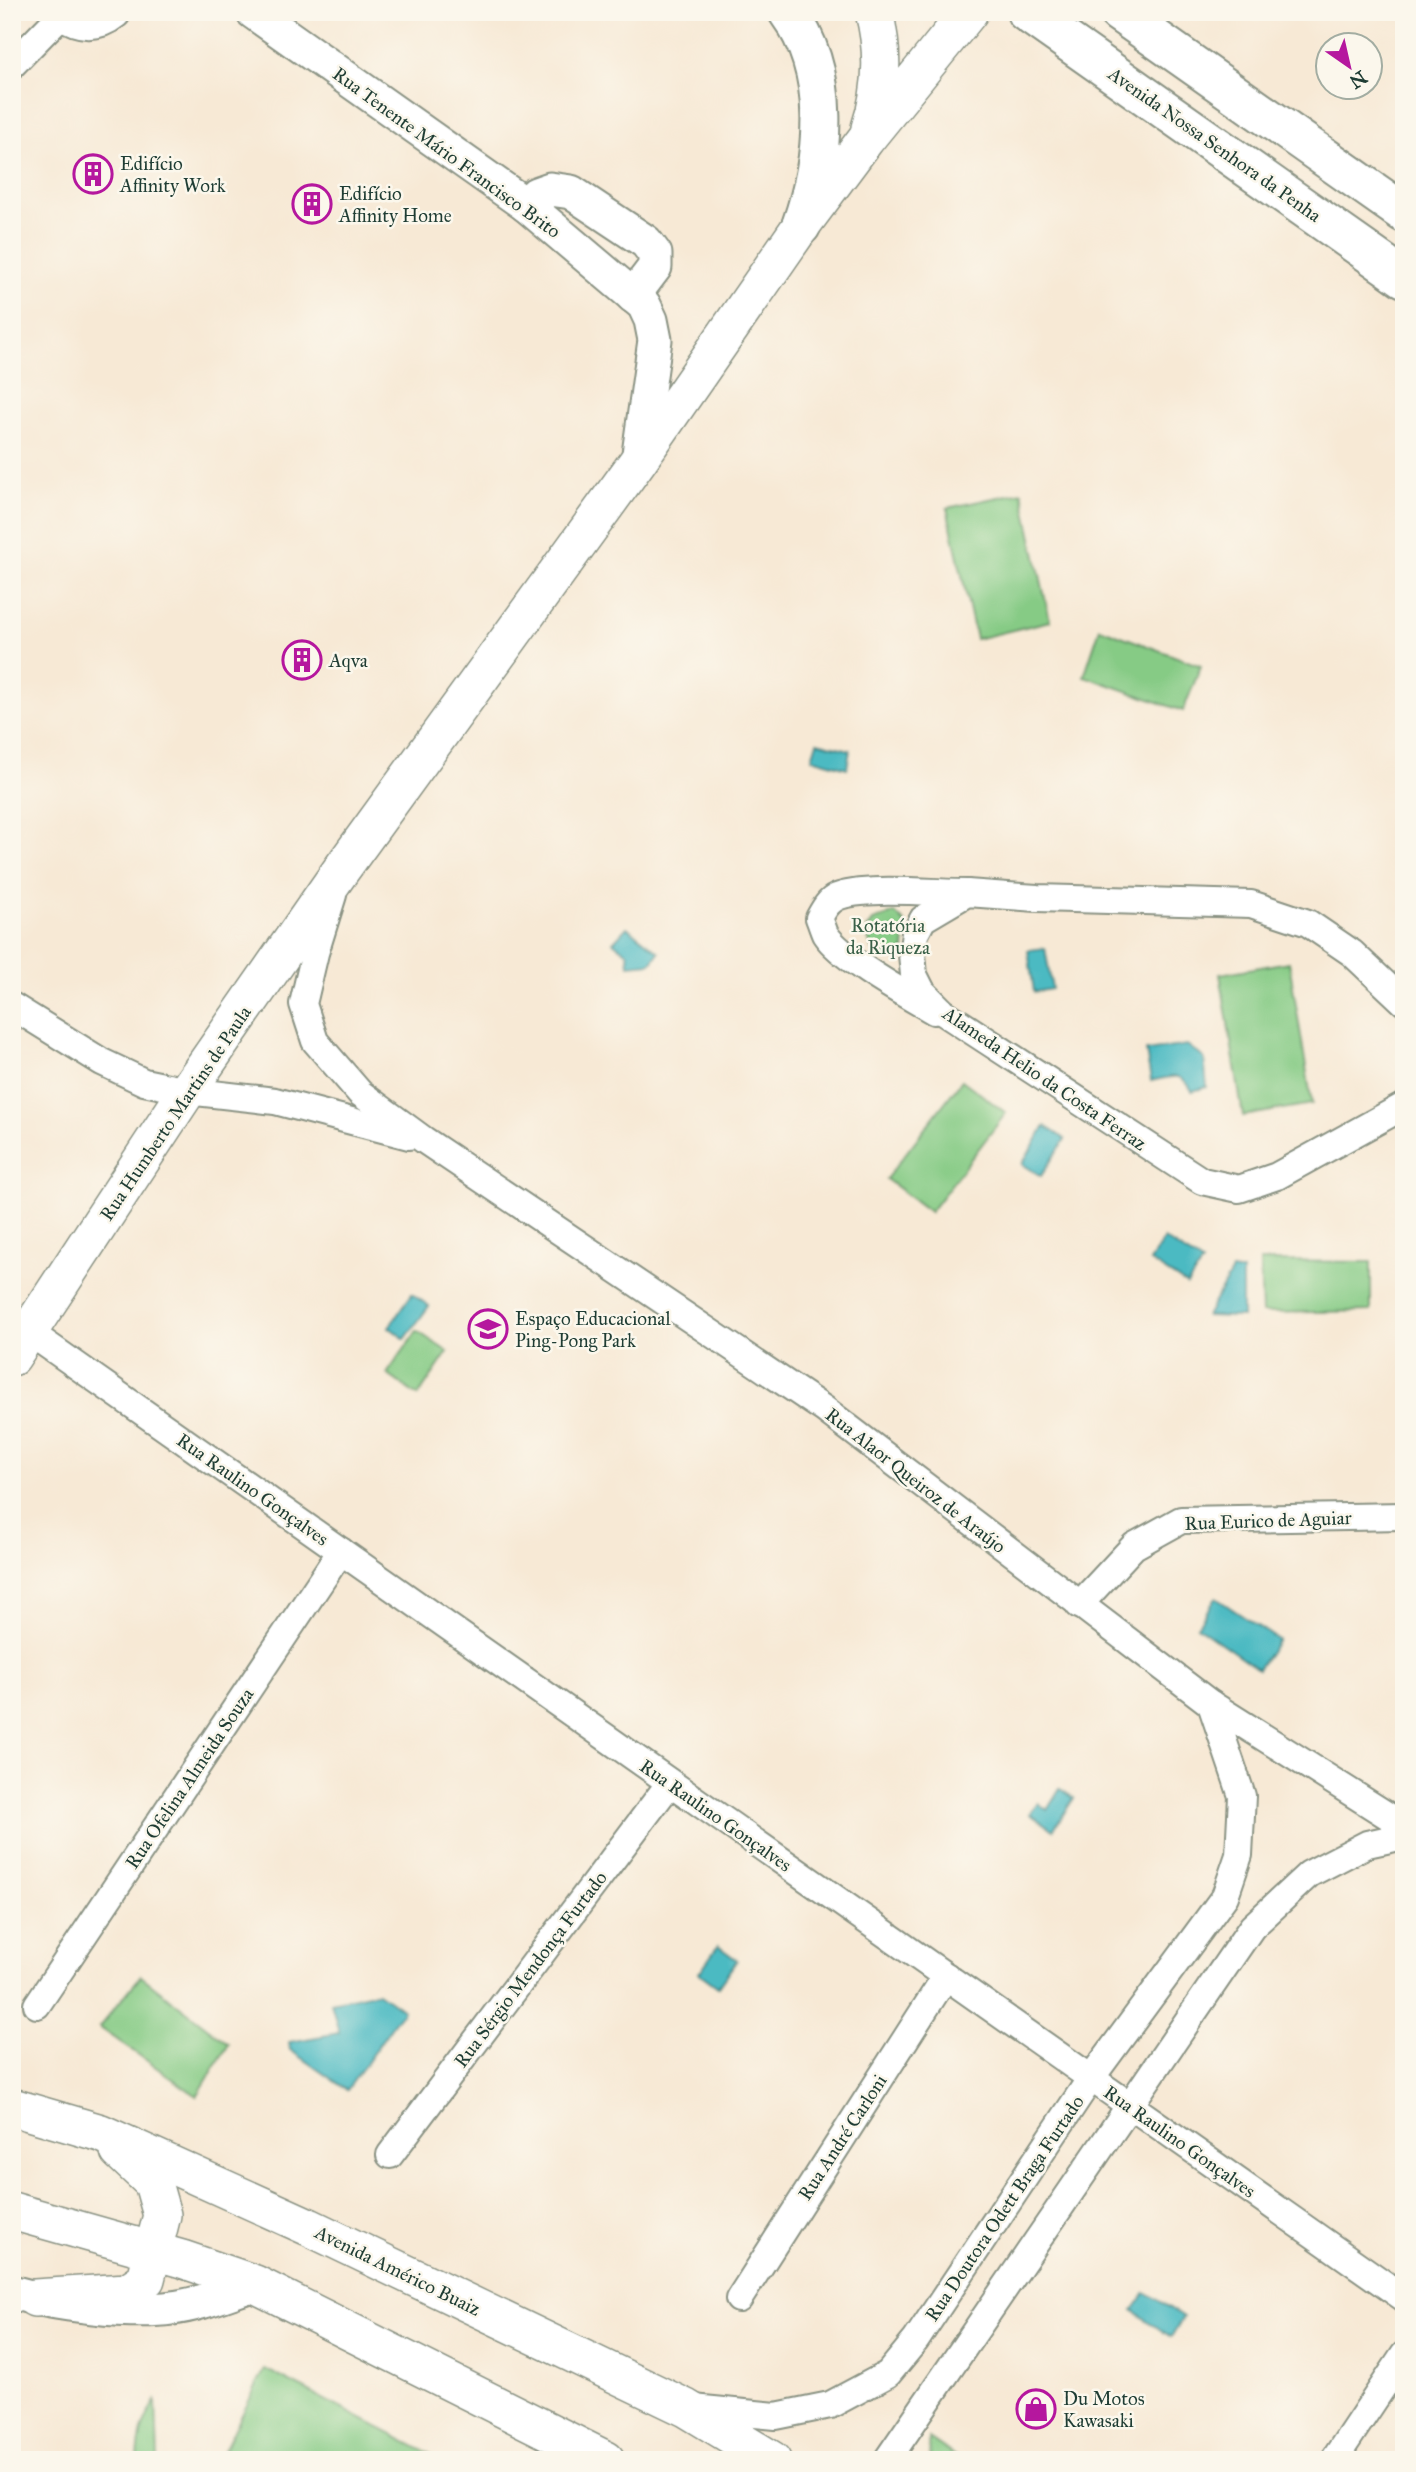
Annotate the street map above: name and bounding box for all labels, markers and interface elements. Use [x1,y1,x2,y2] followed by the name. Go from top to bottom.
[1314,32,1384,102] north arrow
[1103,61,1326,227] street label: Avenida Nossa Senhora da Penha
[328,62,565,243] street label: Rua Tenente Mário Francisco Brito
[1345,66,1371,94] text: N
[119,152,226,197] place label: Edifício Affinity Work
[72,153,114,195] building icon: Edifício Affinity Work
[338,182,452,227] place label: Edifício Affinity Home
[291,183,333,225] building icon: Edifício Affinity Home
[281,639,323,681] building icon: Aqva
[328,649,369,673] place label: Aqva
[846,914,931,960] park label: Rotatória da Riqueza
[95,1001,256,1225] street label: Rua Humberto Martins de Paula
[938,1001,1151,1155] street label: Alameda Helio da Costa Ferraz
[515,1307,671,1353] place label: Espaço Educacional Ping-Pong Park
[467,1308,509,1350] school or university icon: Espaço Educacional Ping-Pong Park
[821,1403,1011,1558] street label: Rua Alaor Queiroz de Araújo
[172,1428,333,1550] street label: Rua Raulino Gonçalves
[1184,1506,1353,1536] street label: Rua Eurico de Aguiar
[120,1683,259,1873] street label: Rua Ofelina Almeida Souza
[635,1754,796,1876] street label: Rua Raulino Gonçalves
[449,1866,613,2073] street label: Rua Sérgio Mendonça Furtado
[793,2070,892,2204] street label: Rua André Carloni
[1099,2080,1260,2202] street label: Rua Raulino Gonçalves
[920,2091,1090,2326] street label: Rua Doutora Odett Braga Furtado
[310,2220,485,2321] street label: Avenida Américo Buaiz
[1063,2387,1145,2432] place label: Du Motos Kawasaki
[1015,2388,1057,2430] shop icon: Du Motos Kawasaki

